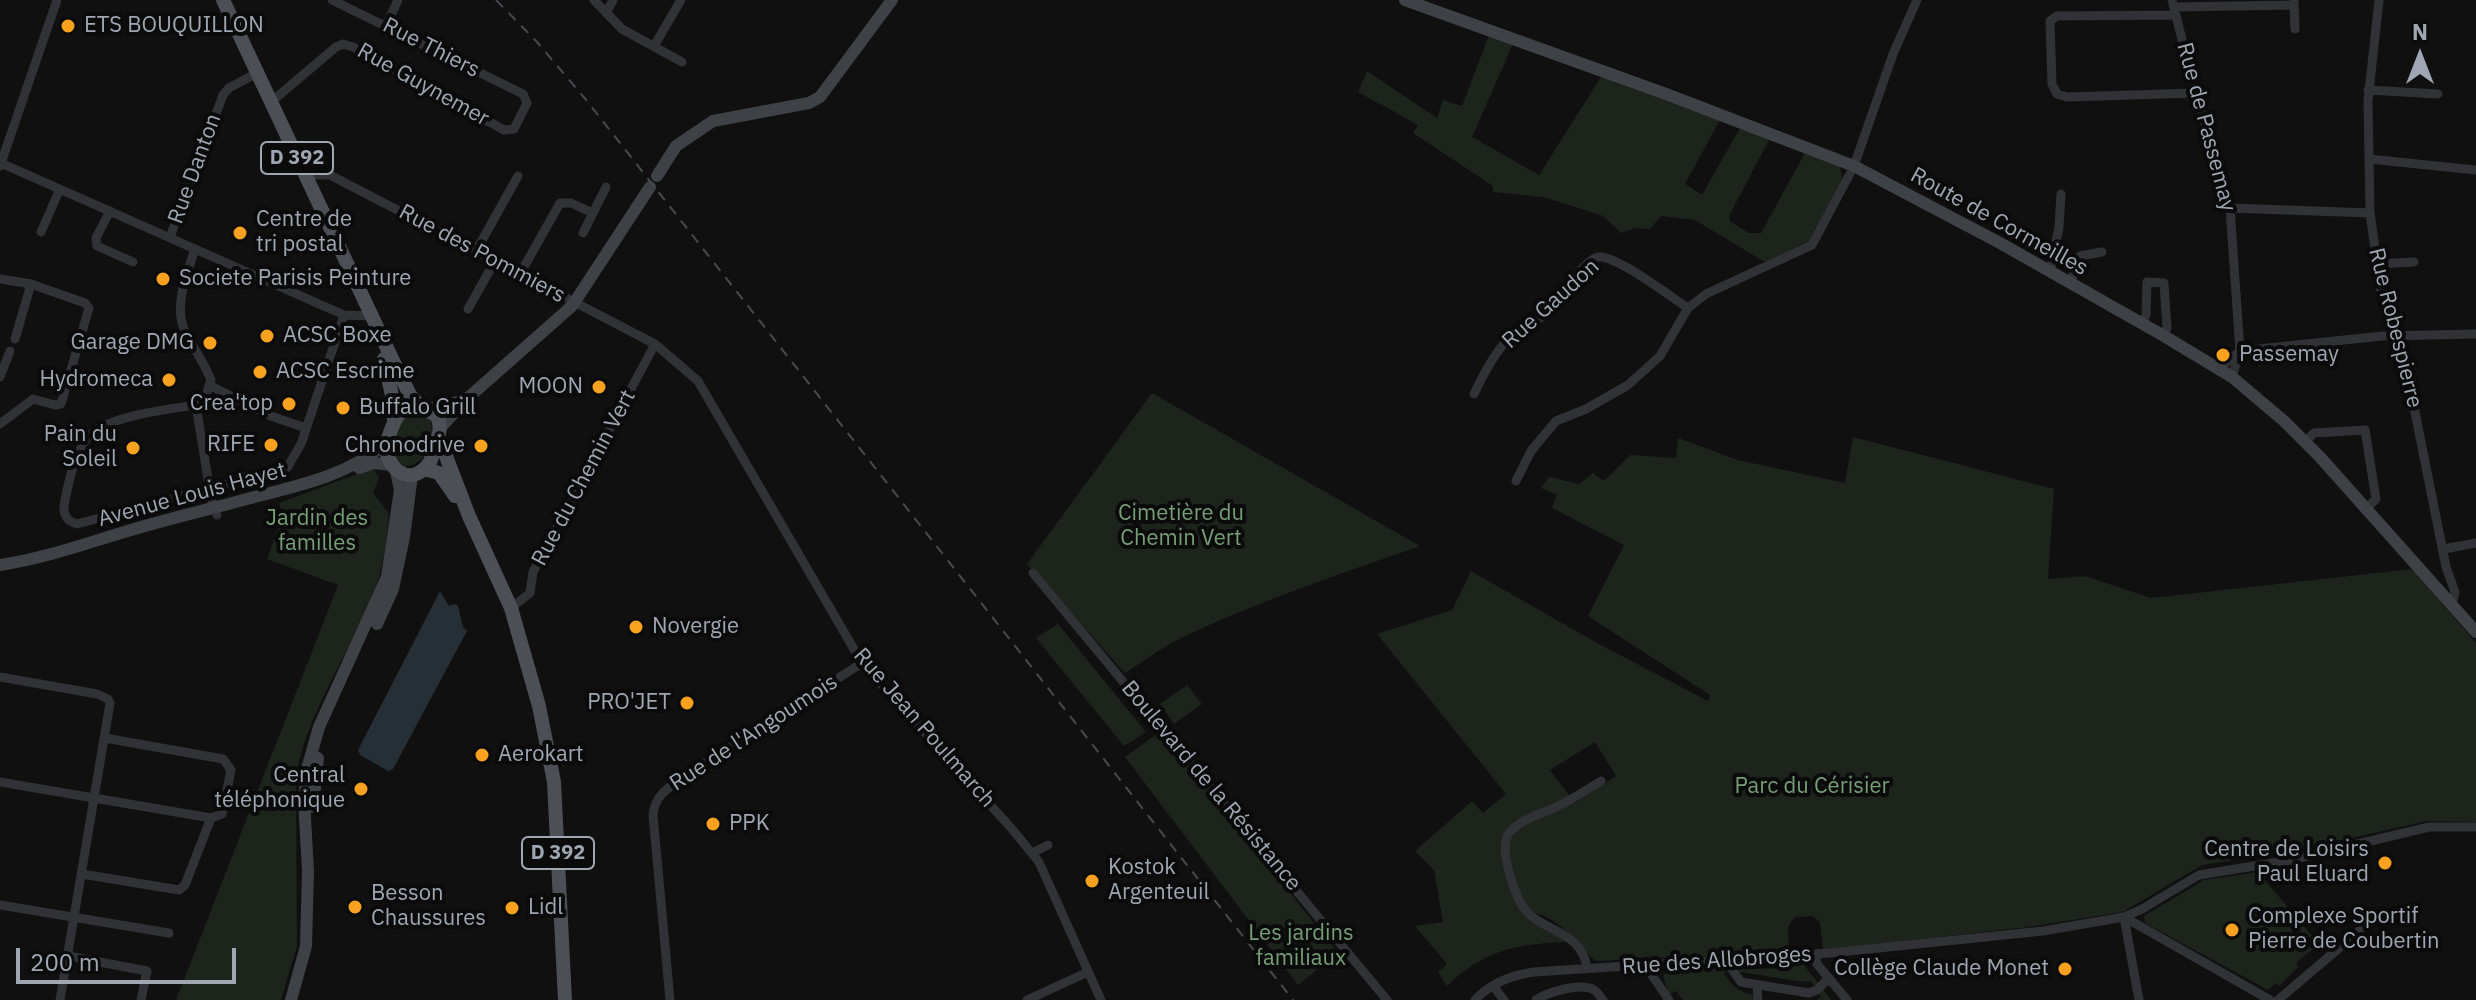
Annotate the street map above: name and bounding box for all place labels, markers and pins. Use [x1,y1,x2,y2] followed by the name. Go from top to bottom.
[84,13,264,39] place label: ETS BOUQUILLON
[59,17,77,35] marker: ETS BOUQUILLON
[256,207,352,258] place label: Centre de tri postal
[231,224,249,242] marker: Centre de tri postal
[179,266,411,292] place label: Societe Parisis Peinture
[154,270,172,288] marker: Societe Parisis Peinture
[283,323,391,349] place label: ACSC Boxe
[258,327,276,345] marker: ACSC Boxe
[71,330,194,356] place label: Garage DMG
[201,334,219,352] marker: Garage DMG
[2239,342,2339,368] place label: Passemay
[2214,346,2232,364] marker: Passemay
[276,359,415,385] place label: ACSC Escrime
[251,363,269,381] marker: ACSC Escrime
[39,367,153,393] place label: Hydromeca
[160,371,178,389] marker: Hydromeca
[518,374,583,400] place label: MOON
[590,378,608,396] marker: MOON
[190,391,273,417] place label: Crea'top
[280,395,298,413] marker: Crea'top
[359,395,476,421] place label: Buffalo Grill
[334,399,352,417] marker: Buffalo Grill
[44,422,117,474] place label: Pain du Soleil
[207,432,255,458] place label: RIFE
[345,433,465,459] place label: Chronodrive
[262,436,280,454] marker: RIFE
[472,437,490,455] marker: Chronodrive
[124,439,142,457] marker: Pain du Soleil
[652,614,739,640] place label: Novergie
[627,618,645,636] marker: Novergie
[587,690,671,716] place label: PRO'JET
[678,694,696,712] marker: PRO'JET
[498,742,584,768] place label: Aerokart
[473,746,491,764] marker: Aerokart
[214,763,345,814] place label: Central téléphonique
[352,780,370,798] marker: Central téléphonique
[729,811,770,837] place label: PPK
[704,815,722,833] marker: PPK
[2204,837,2369,888] place label: Centre de Loisirs Paul Eluard
[2376,854,2394,872] marker: Centre de Loisirs Paul Eluard
[1108,855,1209,906] place label: Kostok Argenteuil
[1083,872,1101,890] marker: Kostok Argenteuil
[371,881,486,932] place label: Besson Chaussures
[528,895,563,921] place label: Lidl
[346,898,364,916] marker: Besson Chaussures
[503,899,521,917] marker: Lidl
[2248,904,2439,956] place label: Complexe Sportif Pierre de Coubertin
[2223,921,2241,939] marker: Complexe Sportif Pierre de Coubertin
[1834,956,2049,982] place label: Collège Claude Monet
[2056,960,2074,978] marker: Collège Claude Monet

